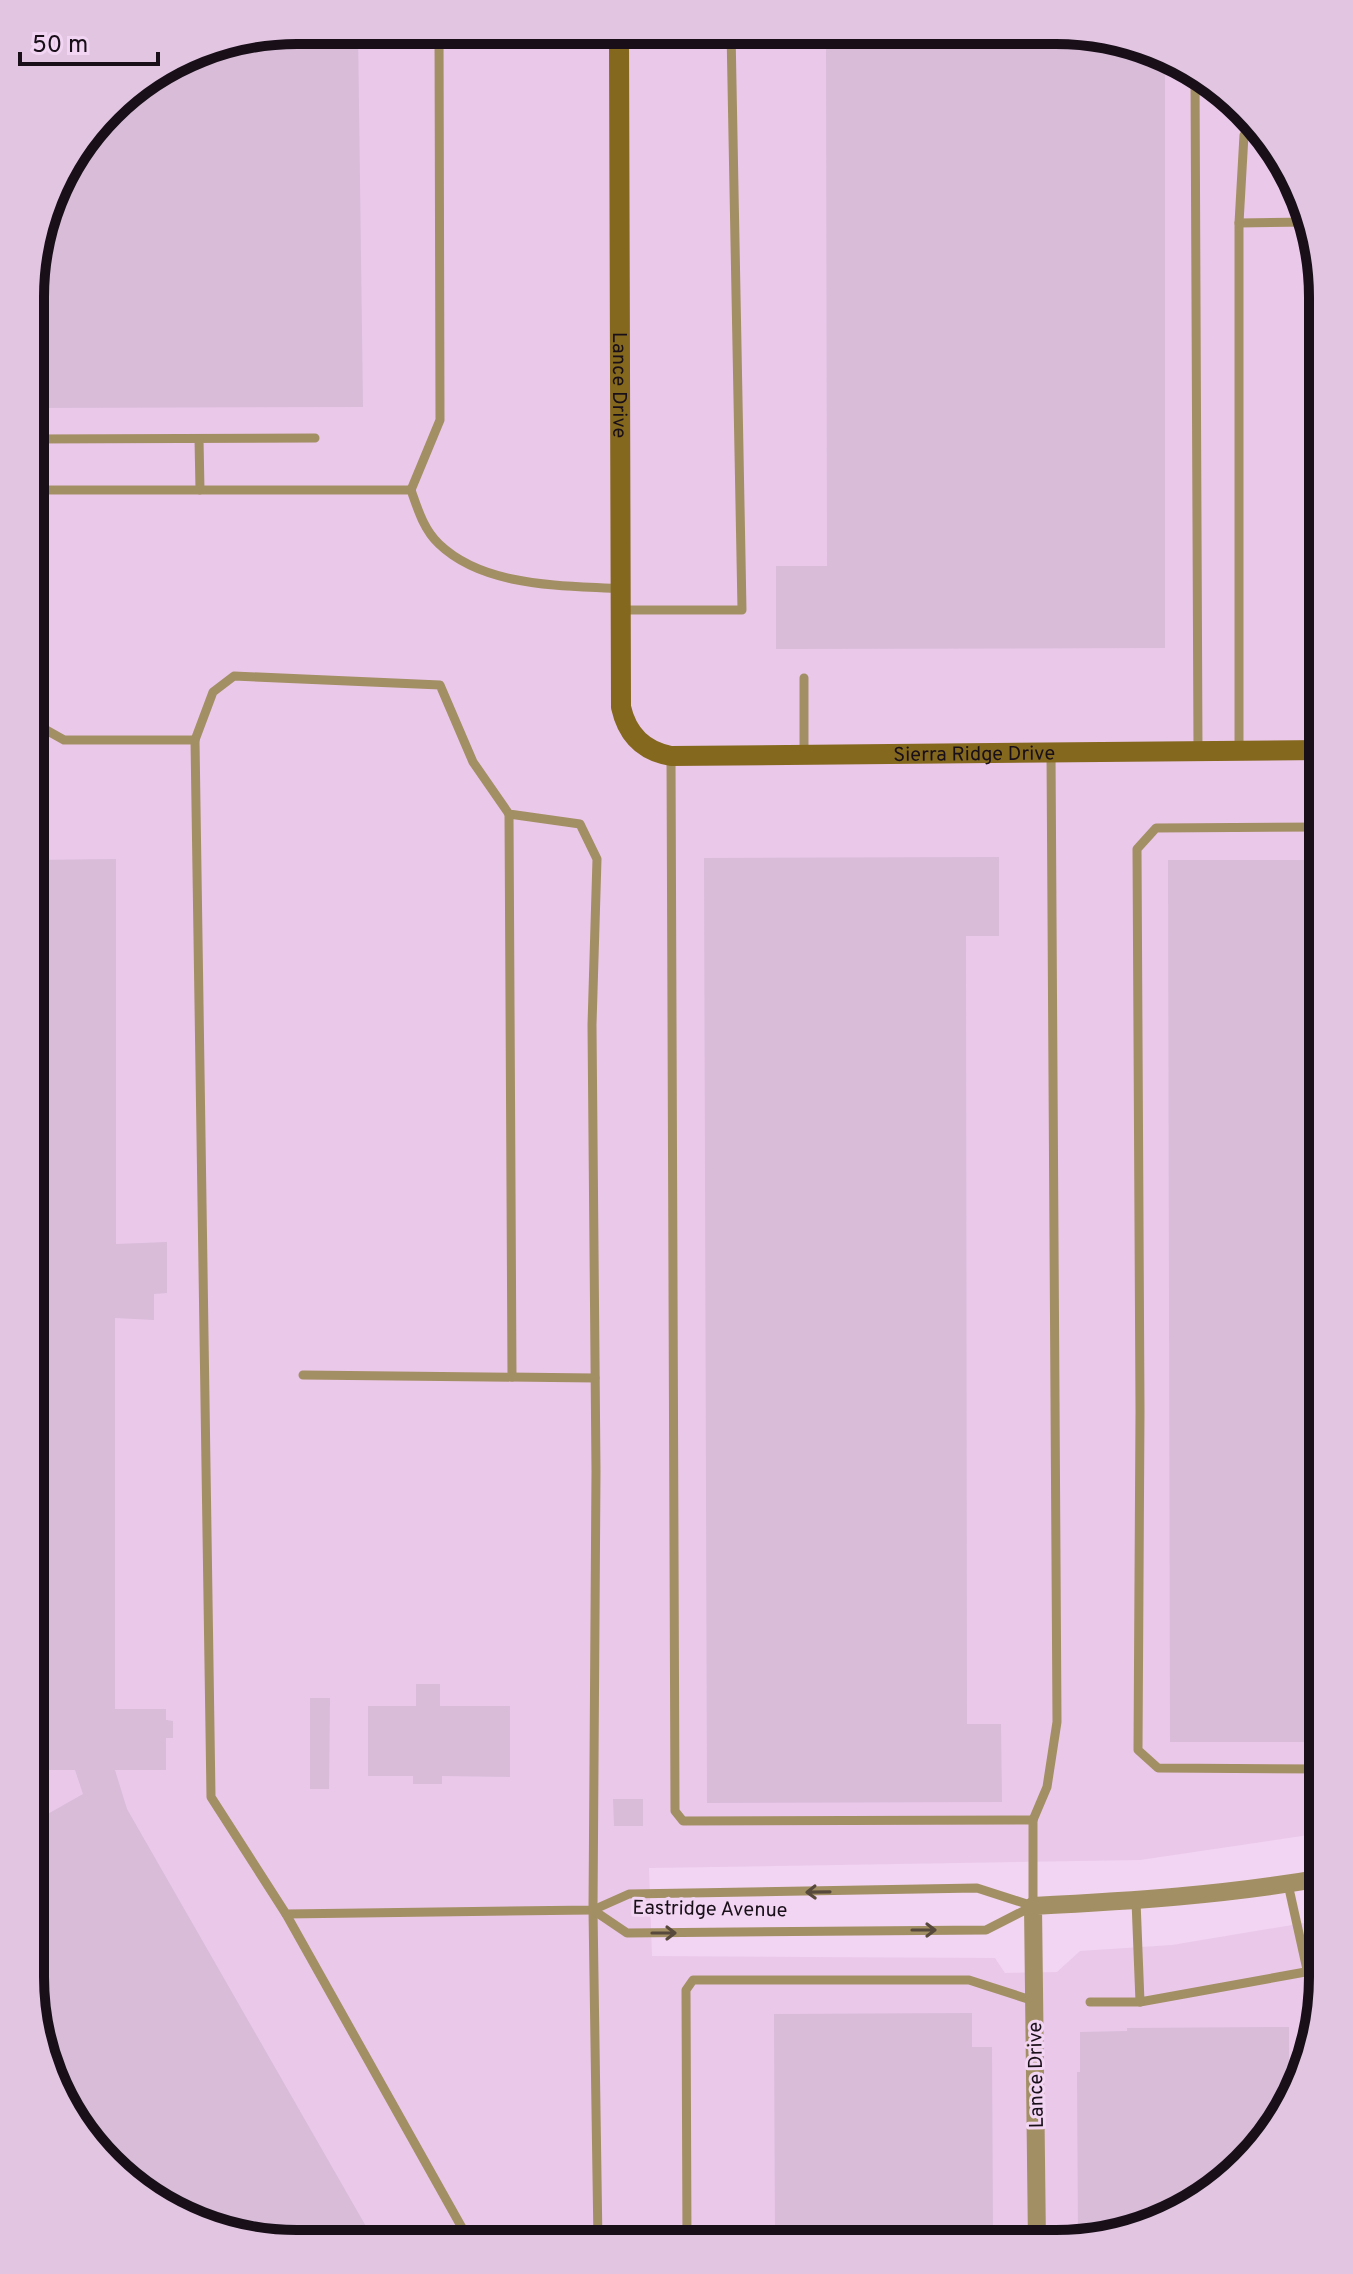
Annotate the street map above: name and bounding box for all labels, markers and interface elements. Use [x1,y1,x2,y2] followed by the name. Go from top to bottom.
[20,16,158,66] scale bar
[32,31,88,61] text: 50 m
[605,332,631,438] street label: Lance Drive
[893,741,1055,769] street label: Sierra Ridge Drive
[805,1884,832,1900] one-way arrow
[632,1896,788,1924] street label: Eastridge Avenue
[910,1922,937,1938] one-way arrow
[650,1925,677,1940] one-way arrow
[1023,2021,1051,2128] street label: Lance Drive

